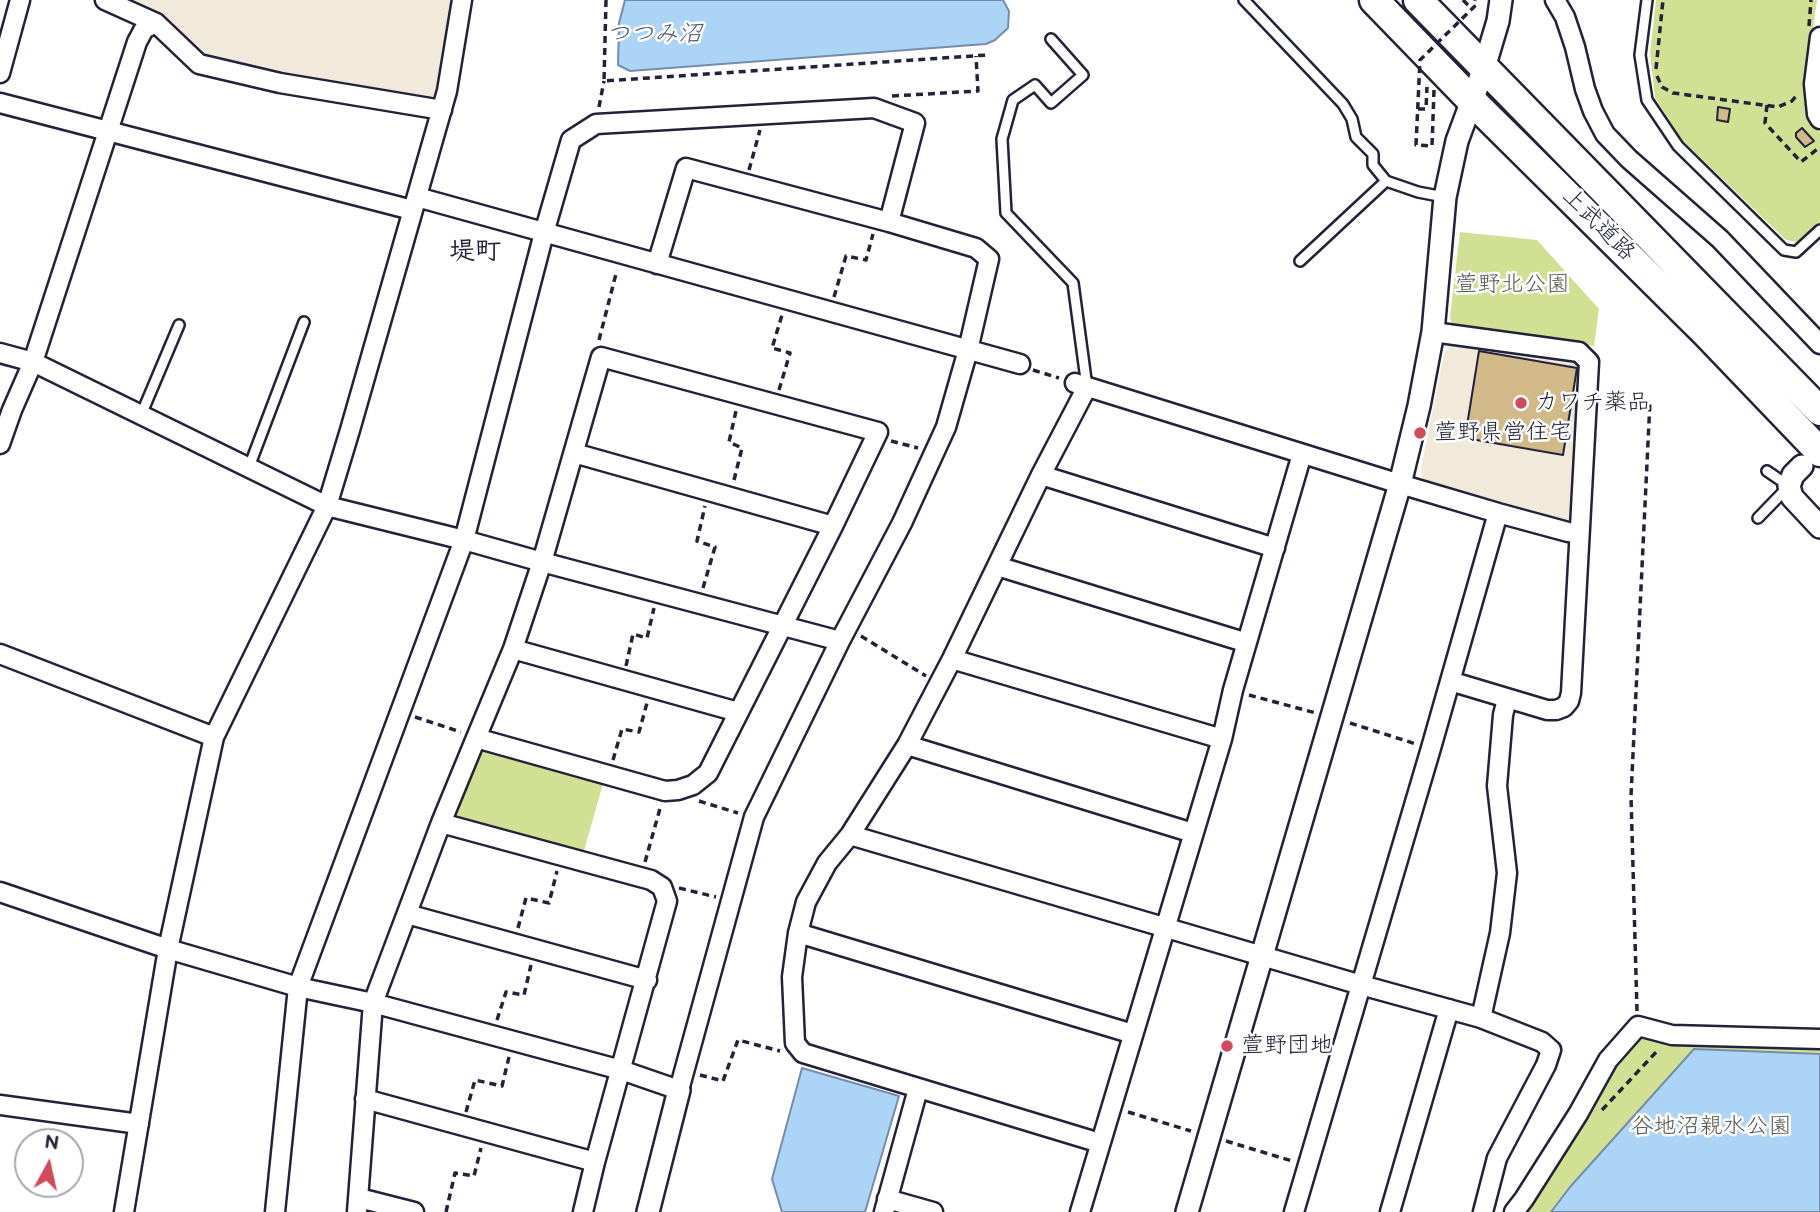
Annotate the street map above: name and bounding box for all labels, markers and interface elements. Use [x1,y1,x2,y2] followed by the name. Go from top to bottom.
[606,21,702,49] water label: つつみ沼
[1556,183,1640,267] street label: 上武道路
[449,236,501,268] district label: 堤町
[1455,271,1569,299] park label: 萱野北公園
[1535,389,1650,417] place label: カワチ薬品
[1513,395,1529,411] marker: カワチ薬品
[1434,419,1572,447] place label: 萱野県営住宅
[1412,425,1428,441] marker: 萱野県営住宅
[1241,1032,1333,1060] place label: 萱野団地
[1219,1038,1235,1054] marker: 萱野団地
[1631,1113,1791,1141] park label: 谷地沼親水公園
[14,1128,84,1198] north arrow
[43,1131,60,1156] text: N

